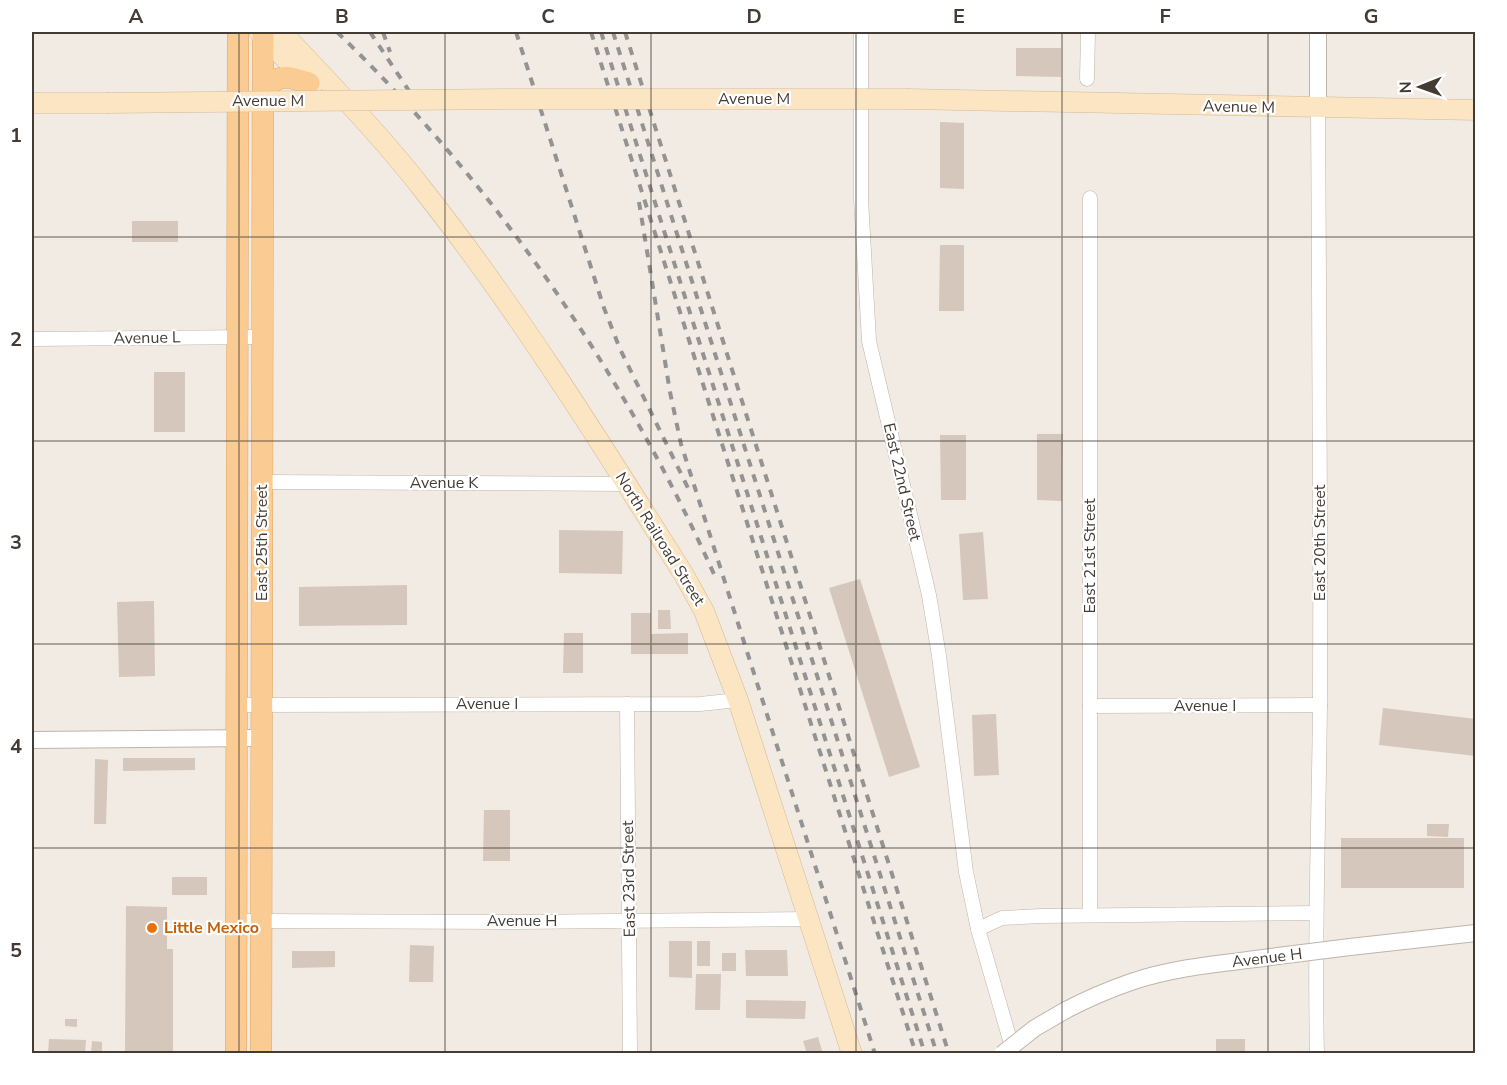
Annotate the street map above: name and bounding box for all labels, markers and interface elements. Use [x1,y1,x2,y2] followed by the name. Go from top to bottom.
[129,3,144,30] text: A
[335,3,349,30] text: B
[541,3,555,30] text: C
[746,3,762,30] text: D
[953,3,965,30] text: E
[1159,3,1171,30] text: F
[1364,3,1378,30] text: G
[1390,57,1450,117] north arrow
[1395,81,1417,93] text: N
[718,88,790,110] street label: Avenue M
[232,90,304,112] street label: Avenue M
[1203,95,1275,119] street label: Avenue M
[10,122,22,149] text: 1
[10,326,22,353] text: 2
[113,326,181,350] street label: Avenue L
[878,421,926,544] street label: East 22nd Street
[610,468,710,610] street label: North Railroad Street
[410,472,479,494] street label: Avenue K
[251,484,273,601] street label: East 25th Street
[1309,484,1331,601] street label: East 20th Street
[1079,498,1101,614] street label: East 21st Street
[10,529,22,556] text: 3
[456,693,518,715] street label: Avenue I
[1174,695,1236,717] street label: Avenue I
[10,733,22,760] text: 4
[617,820,641,938] street label: East 23rd Street
[487,910,557,932] street label: Avenue H
[164,917,259,939] place label: Little Mexico
[145,921,159,935] marker: Little Mexico
[10,937,22,964] text: 5
[1231,943,1303,973] street label: Avenue H

